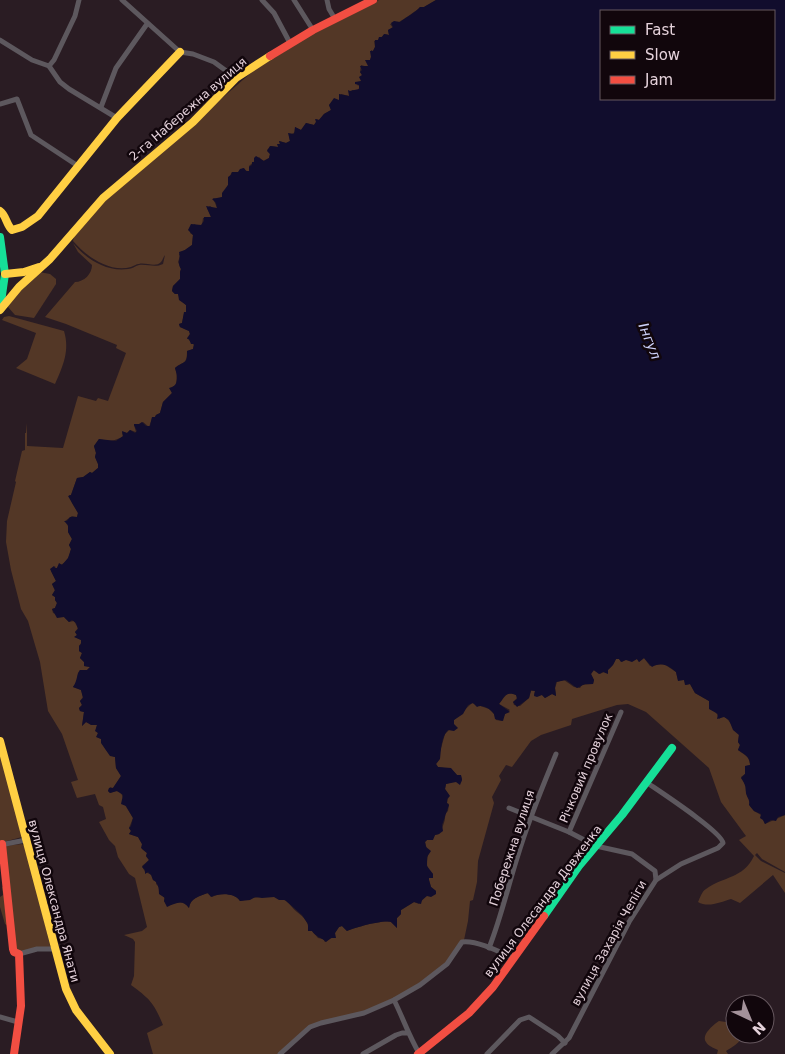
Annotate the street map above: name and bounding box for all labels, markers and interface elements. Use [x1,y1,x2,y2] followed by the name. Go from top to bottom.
[600,10,775,100] legend
[645,21,675,39] text: Fast
[645,46,680,64] text: Slow
[127,54,249,164] street label: 2-га Набережна вулиця
[644,71,673,89] text: Jam
[635,320,665,362] water label: Інгул
[557,711,615,825] street label: Річковий провулок
[487,788,537,908] street label: Побережна вулиця
[26,818,82,984] street label: вулиця Олександра Янати
[481,822,605,980] street label: вулиця Олесандра Довженка
[569,878,649,1008] street label: вулиця Захарія Чепіги
[725,994,775,1044] north arrow
[749,1019,769,1038] text: N

